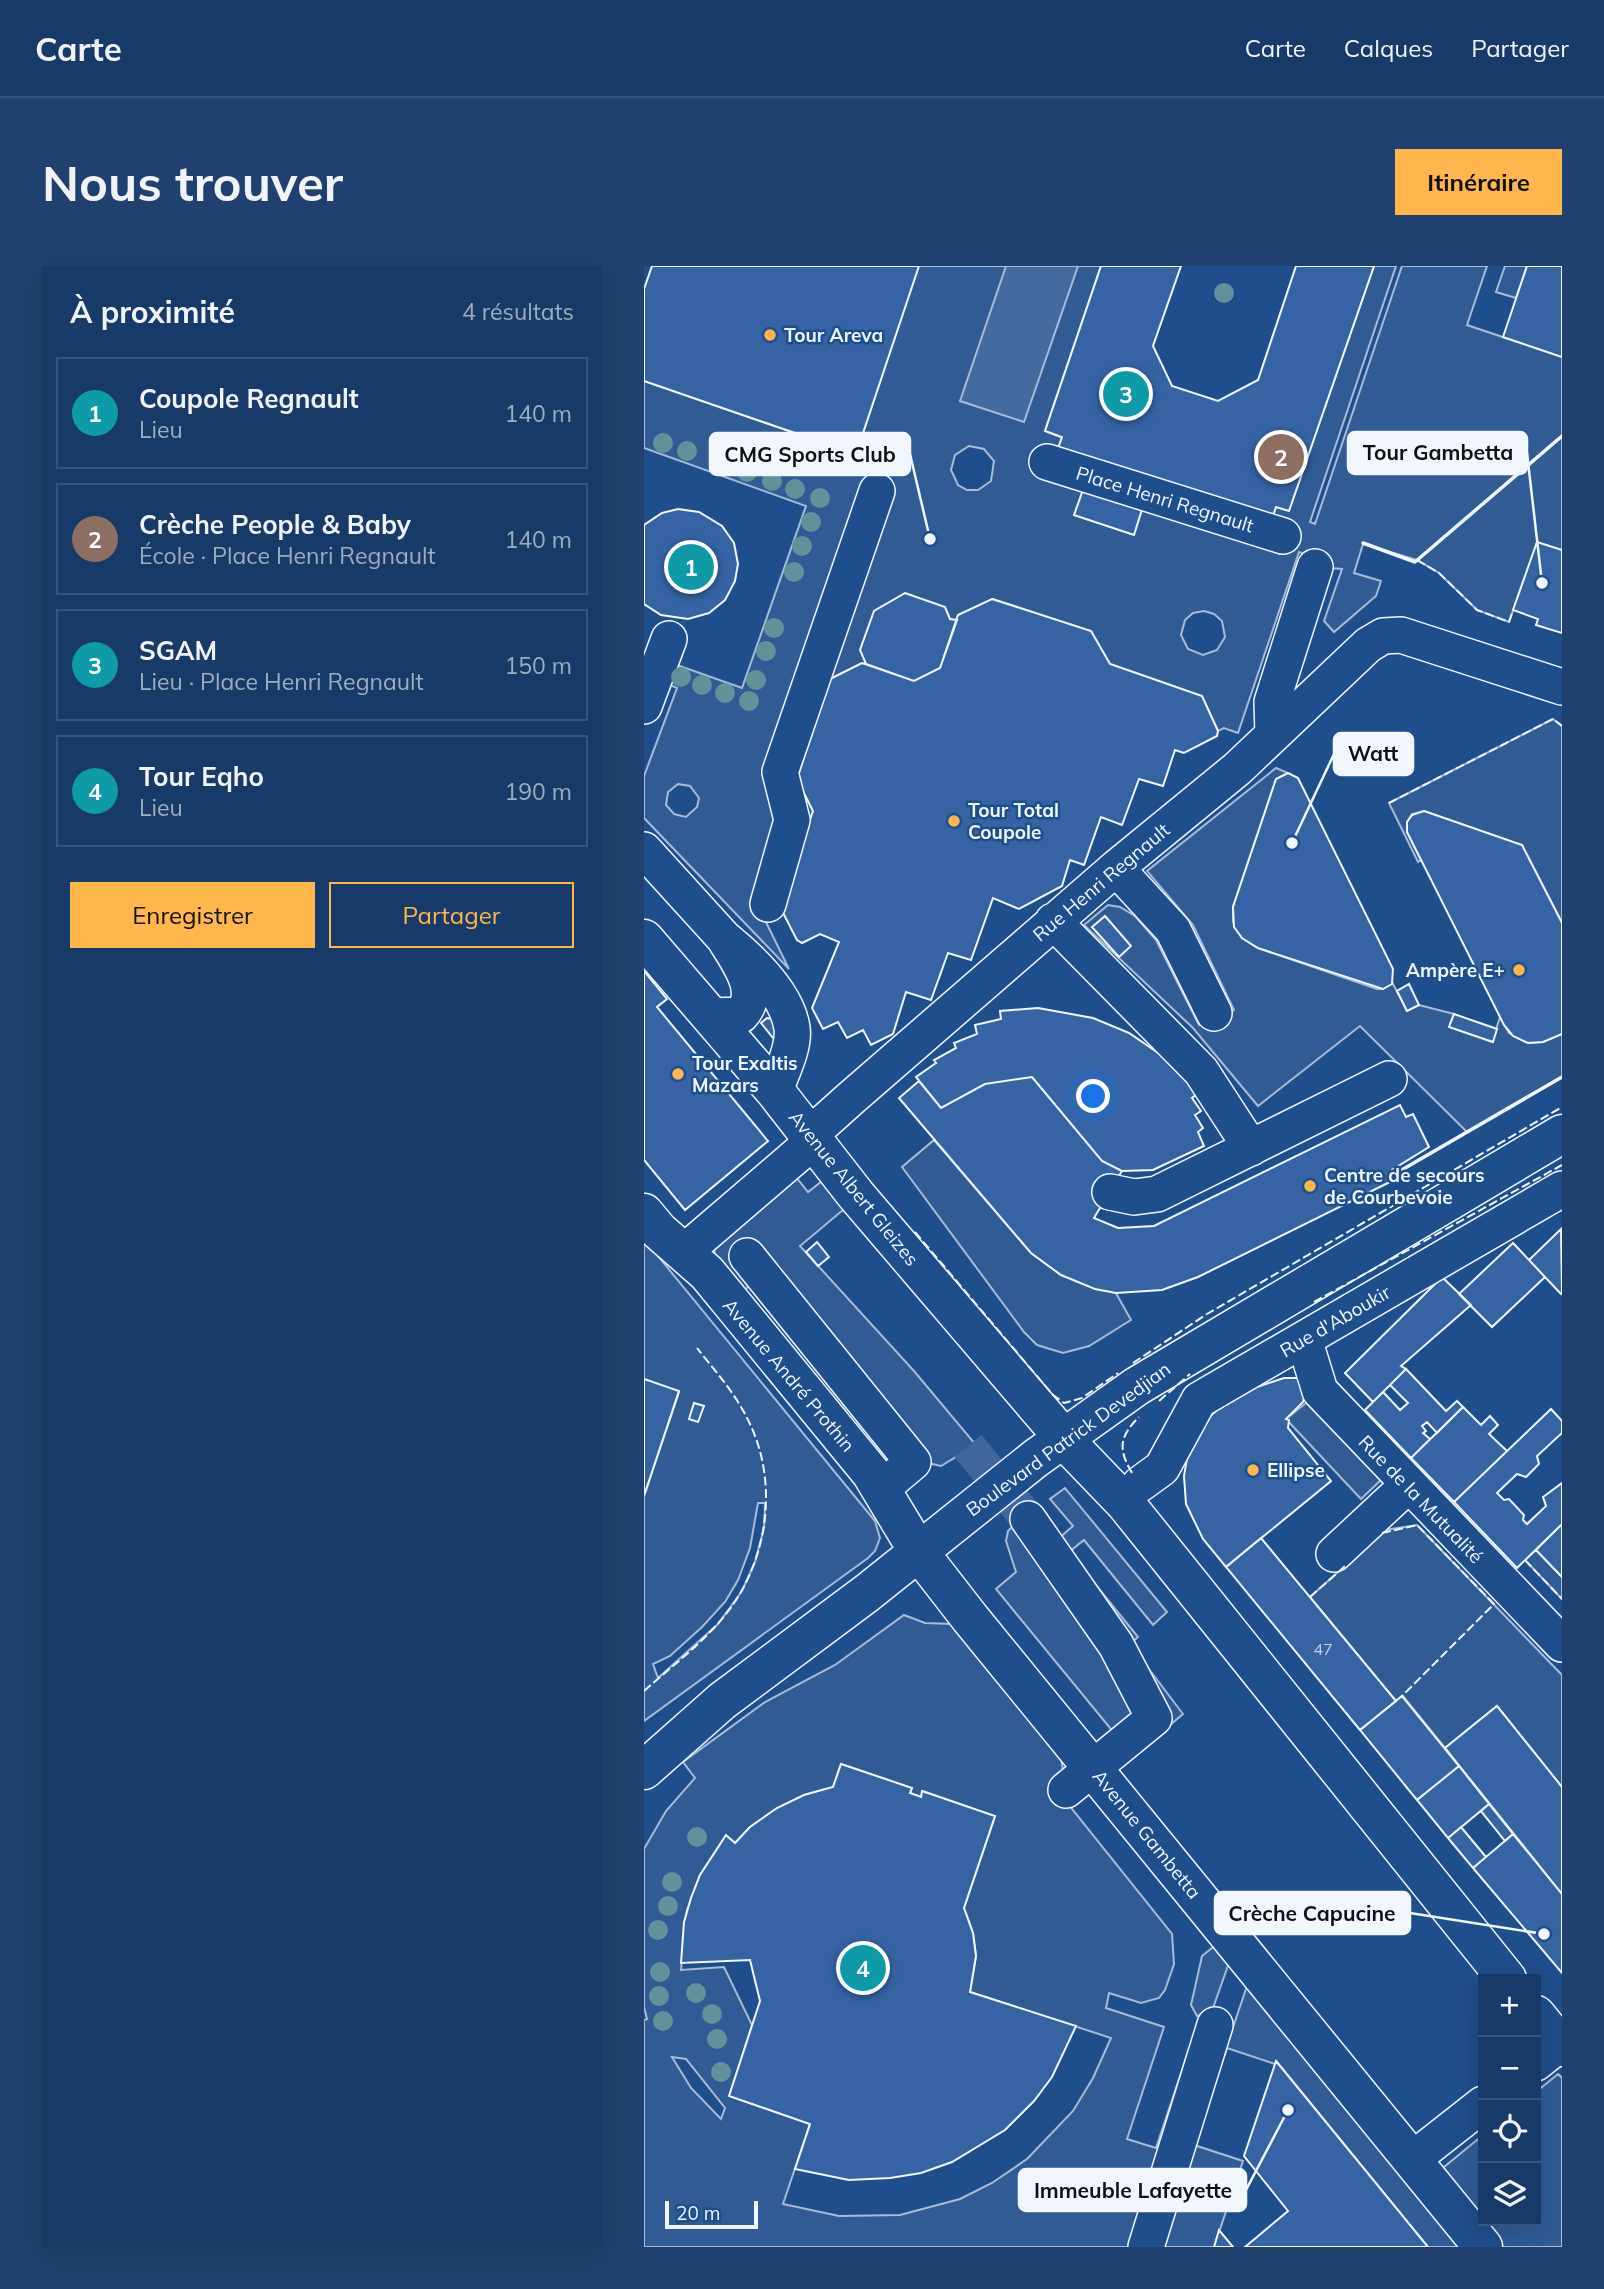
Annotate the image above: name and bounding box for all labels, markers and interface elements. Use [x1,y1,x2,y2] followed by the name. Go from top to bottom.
[35,28,122,69] text: Carte
[1245,33,1306,63] text: Carte
[1344,33,1433,63] text: Calques
[1471,33,1569,63] text: Partager
[1395,149,1562,215] button: Itinéraire
[42,152,343,213] text: Nous trouver
[70,293,235,331] text: À proximité
[462,297,574,326] text: 4 résultats
[784,323,883,347] place label: Tour Areva
[762,327,778,343] marker: Tour Areva
[1103,368,1149,420] pin: 3
[139,382,359,415] text: Coupole Regnault
[88,399,102,428] text: 1
[504,399,572,428] text: 140 m
[139,415,183,444] text: Lieu
[1258,431,1304,483] pin: 2
[1348,432,1527,474] callout: Tour Gambetta
[710,433,910,475] callout: CMG Sports Club
[1363,439,1513,465] text: Tour Gambetta
[724,441,896,467] text: CMG Sports Club
[1073,461,1257,538] street label: Place Henri Regnault
[139,508,411,541] text: Crèche People & Baby
[88,525,102,554] text: 2
[504,525,572,554] text: 140 m
[139,541,435,570] text: École · Place Henri Regnault
[668,541,714,593] pin: 1
[139,634,217,667] text: SGAM
[88,651,102,680] text: 3
[504,651,572,680] text: 150 m
[139,667,424,696] text: Lieu · Place Henri Regnault
[1334,733,1413,775] callout: Watt
[1348,740,1398,766] text: Watt
[139,760,264,793] text: Tour Eqho
[88,777,102,806] text: 4
[504,777,572,806] text: 190 m
[139,793,183,822] text: Lieu
[968,798,1059,844] place label: Tour Total Coupole
[946,813,962,829] marker: Tour Total Coupole
[1028,818,1175,946] street label: Rue Henri Regnault
[70,882,315,948] button: Enregistrer
[329,882,574,948] button: Partager
[1406,958,1505,982] place label: Ampère E+
[1511,962,1527,978] marker: Ampère E+
[692,1051,798,1097] place label: Tour Exaltis Mazars
[670,1066,686,1082] marker: Tour Exaltis Mazars
[1076,1079,1110,1113] your location
[784,1105,924,1271] street label: Avenue Albert Gleizes
[1324,1163,1485,1209] place label: Centre de secours de Courbevoie
[1302,1178,1318,1194] marker: Centre de secours de Courbevoie
[1276,1280,1395,1362] street label: Rue d'Aboukir
[718,1293,860,1457] street label: Avenue André Prothin
[961,1357,1175,1521] street label: Boulevard Patrick Devedjian
[1354,1430,1488,1568] street label: Rue de la Mutualité
[1267,1458,1325,1482] place label: Ellipse
[1245,1462,1261,1478] marker: Ellipse
[1313,1639,1333,1659] house number: 47
[1088,1765,1206,1903] street label: Avenue Gambetta
[1215,1892,1410,1934] callout: Crèche Capucine
[1228,1900,1396,1926] text: Crèche Capucine
[840,1942,886,1994] pin: 4
[1478,1974,1541,2226] map controls
[1478,1974,1541,2037] button: +
[1478,2037,1541,2100] button: −
[1478,2100,1541,2163] button: locate
[1478,2163,1541,2226] button: layers
[1019,2169,1246,2211] callout: Immeuble Lafayette
[1034,2177,1232,2203] text: Immeuble Lafayette
[665,2198,758,2230] scale bar
[676,2201,720,2225] text: 20 m

